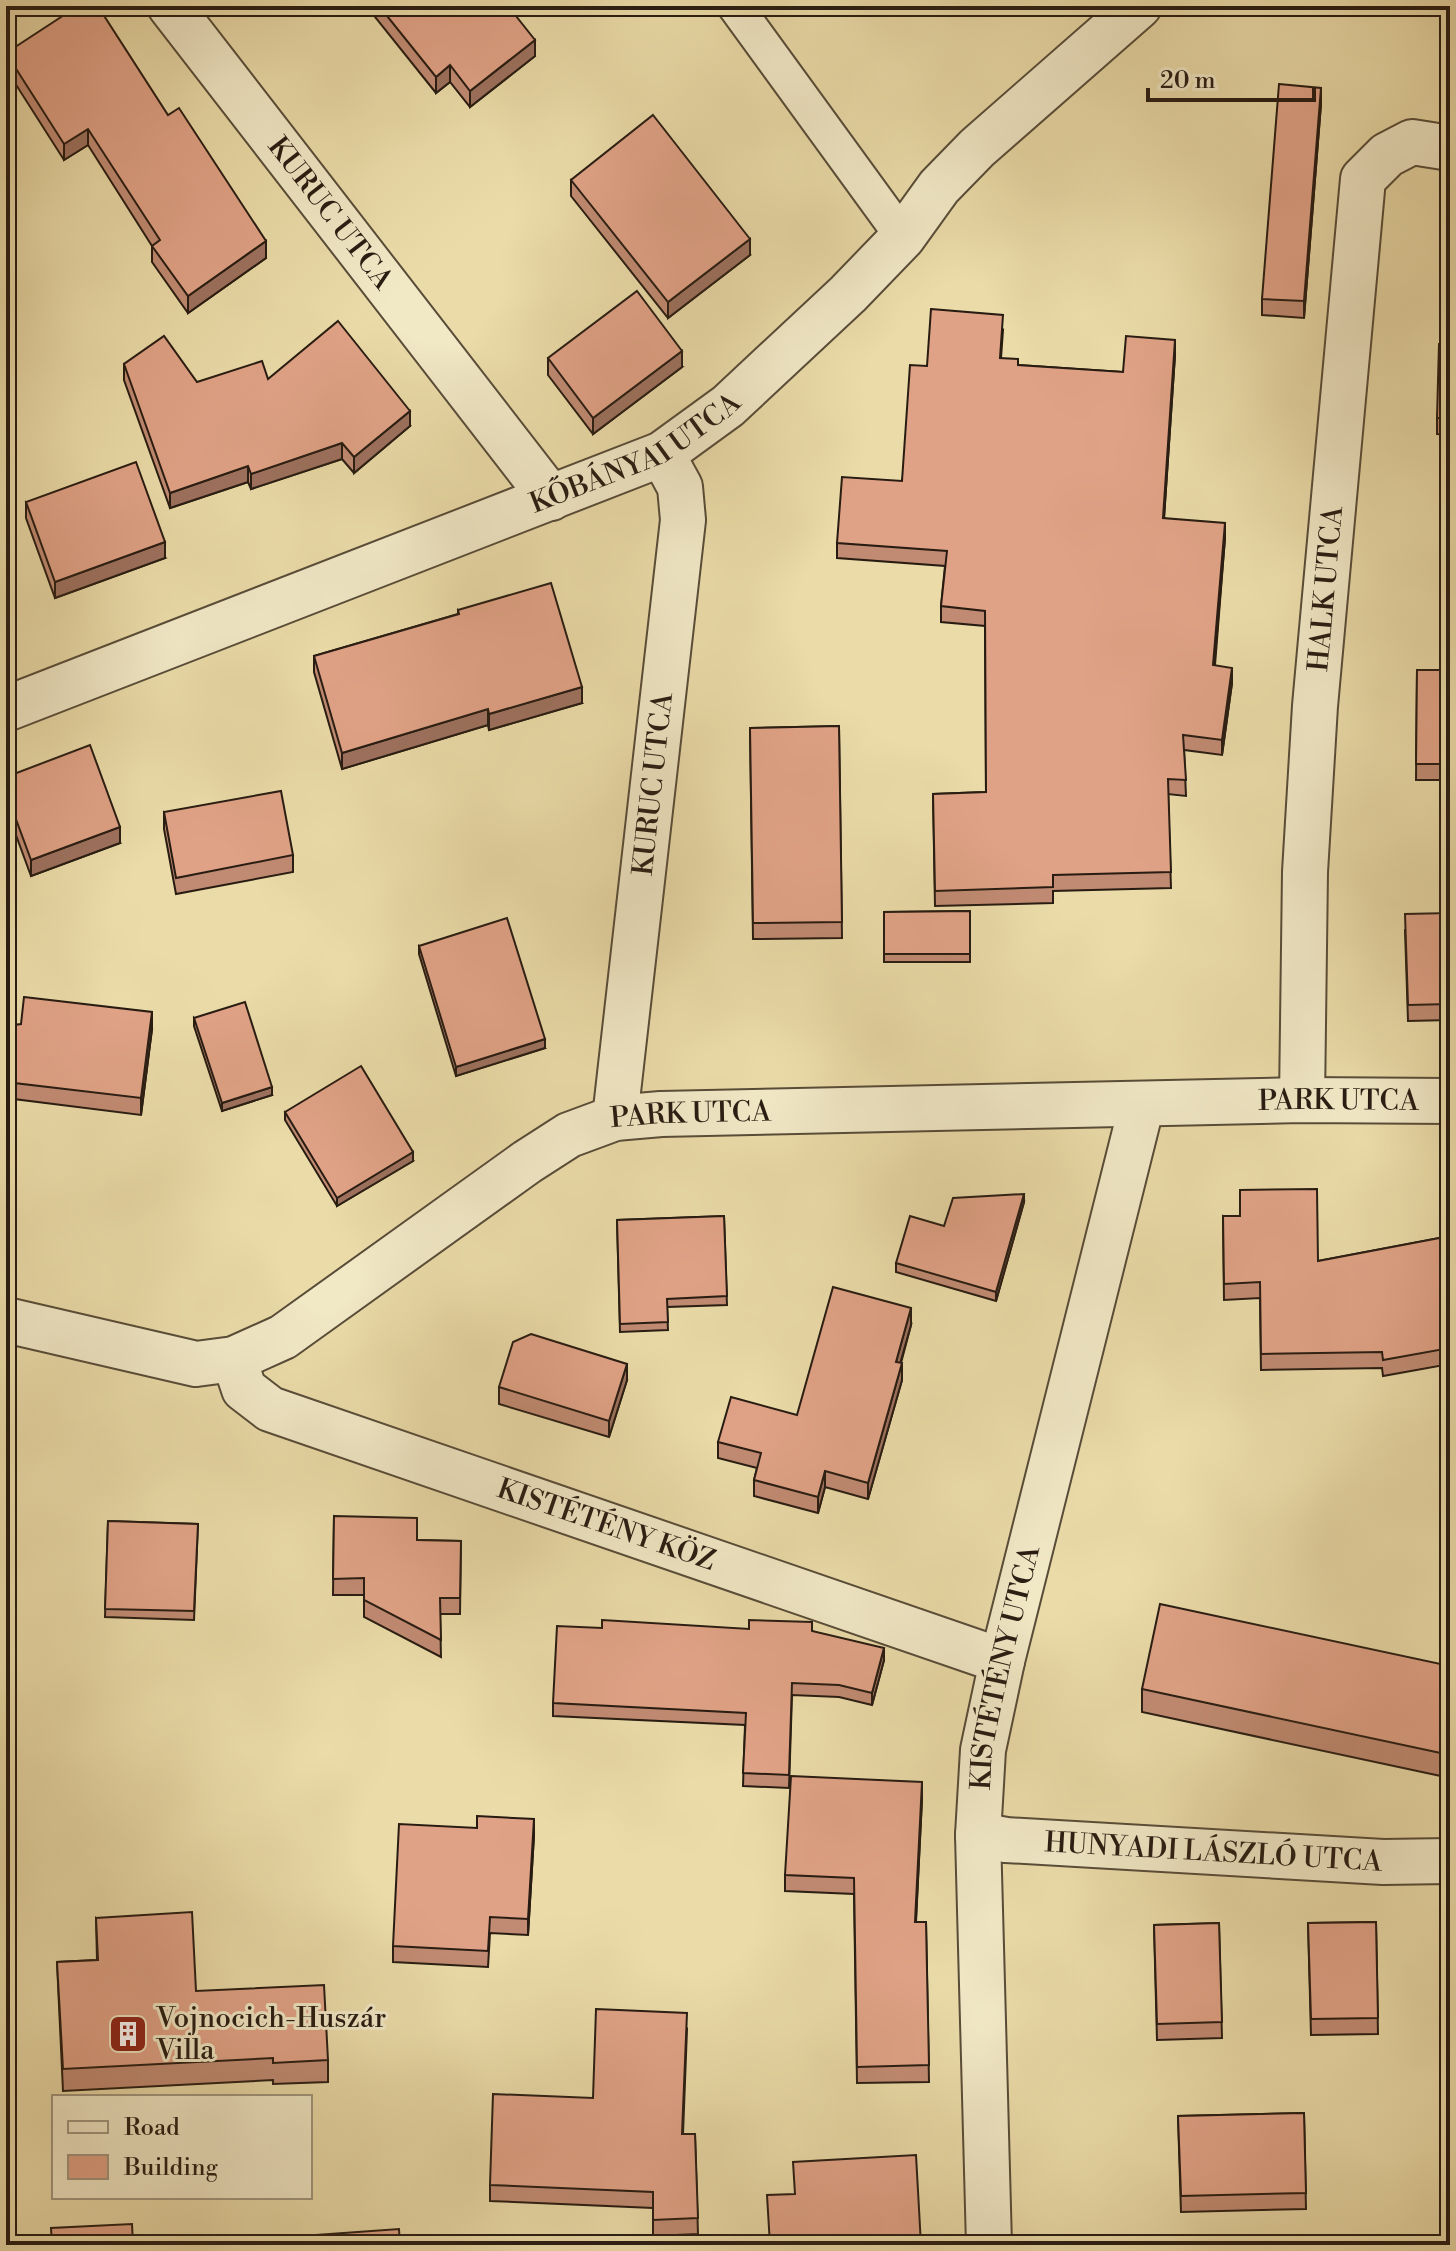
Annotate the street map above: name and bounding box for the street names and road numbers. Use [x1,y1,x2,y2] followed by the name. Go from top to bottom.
[260,130,401,297] street label: KURUC UTCA
[525,385,749,521] street label: KŐBÁNYAI UTCA
[1301,504,1351,673] street label: HALK UTCA
[625,690,681,877] street label: KURUC UTCA
[1258,1082,1420,1118] street label: PARK UTCA
[609,1094,772,1136] street label: PARK UTCA
[492,1471,720,1579] street label: KISTÉTÉNY KÖZ
[963,1541,1048,1791] street label: KISTÉTÉNY UTCA
[1043,1825,1384,1879] street label: HUNYADI LÁSZLÓ UTCA

